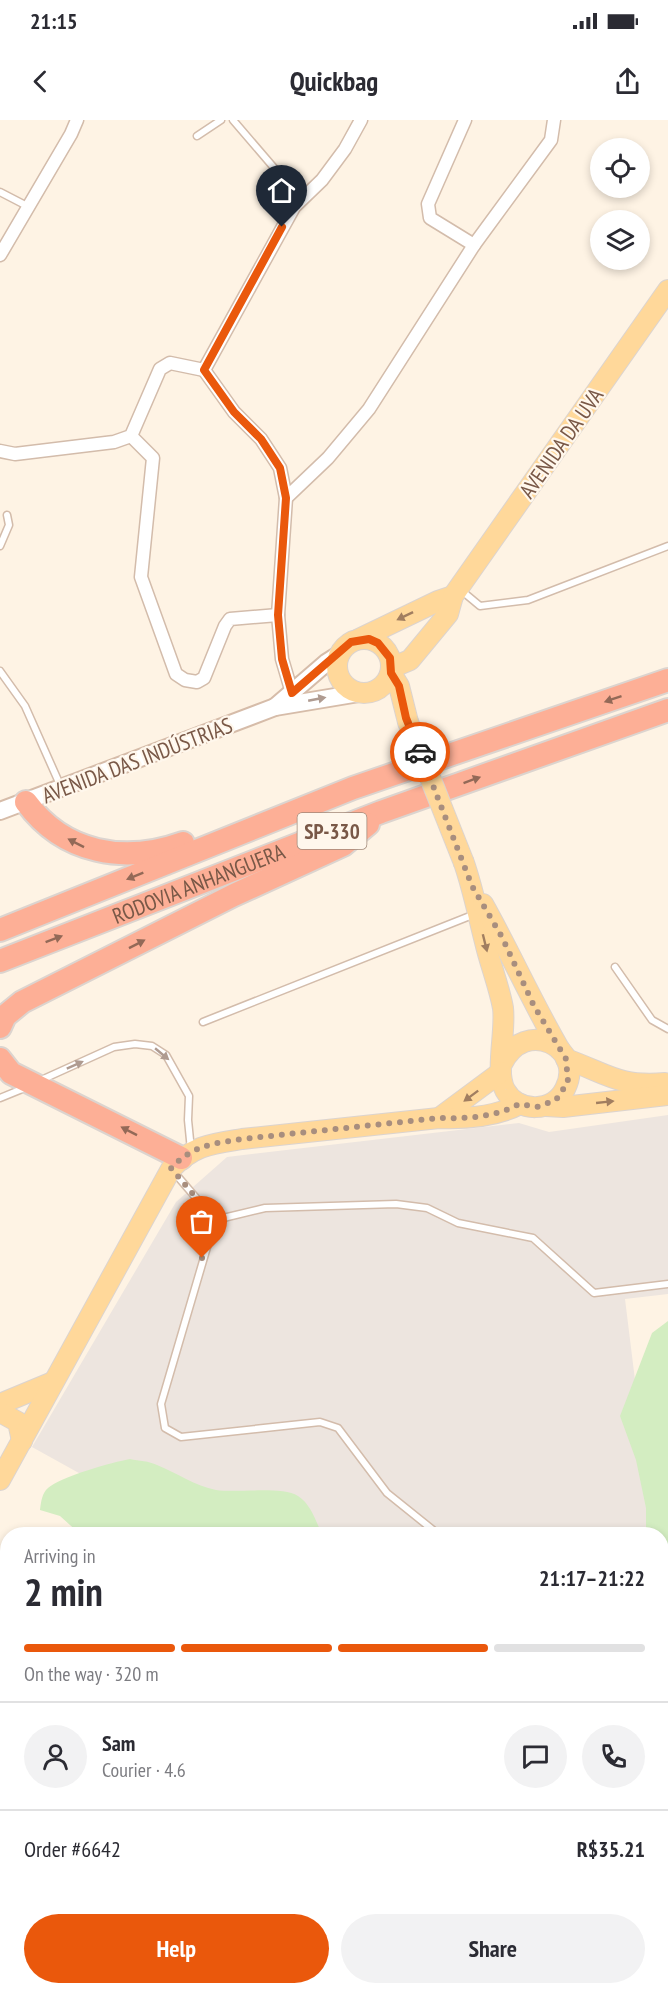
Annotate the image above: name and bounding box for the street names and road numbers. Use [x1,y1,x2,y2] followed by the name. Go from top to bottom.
[513,382,610,504] street label: AVENIDA DA UVA
[38,711,236,809] street label: AVENIDA DAS INDÚSTRIAS
[298,813,366,849] road number: SP-330
[108,837,289,930] street label: RODOVIA ANHANGUERA

